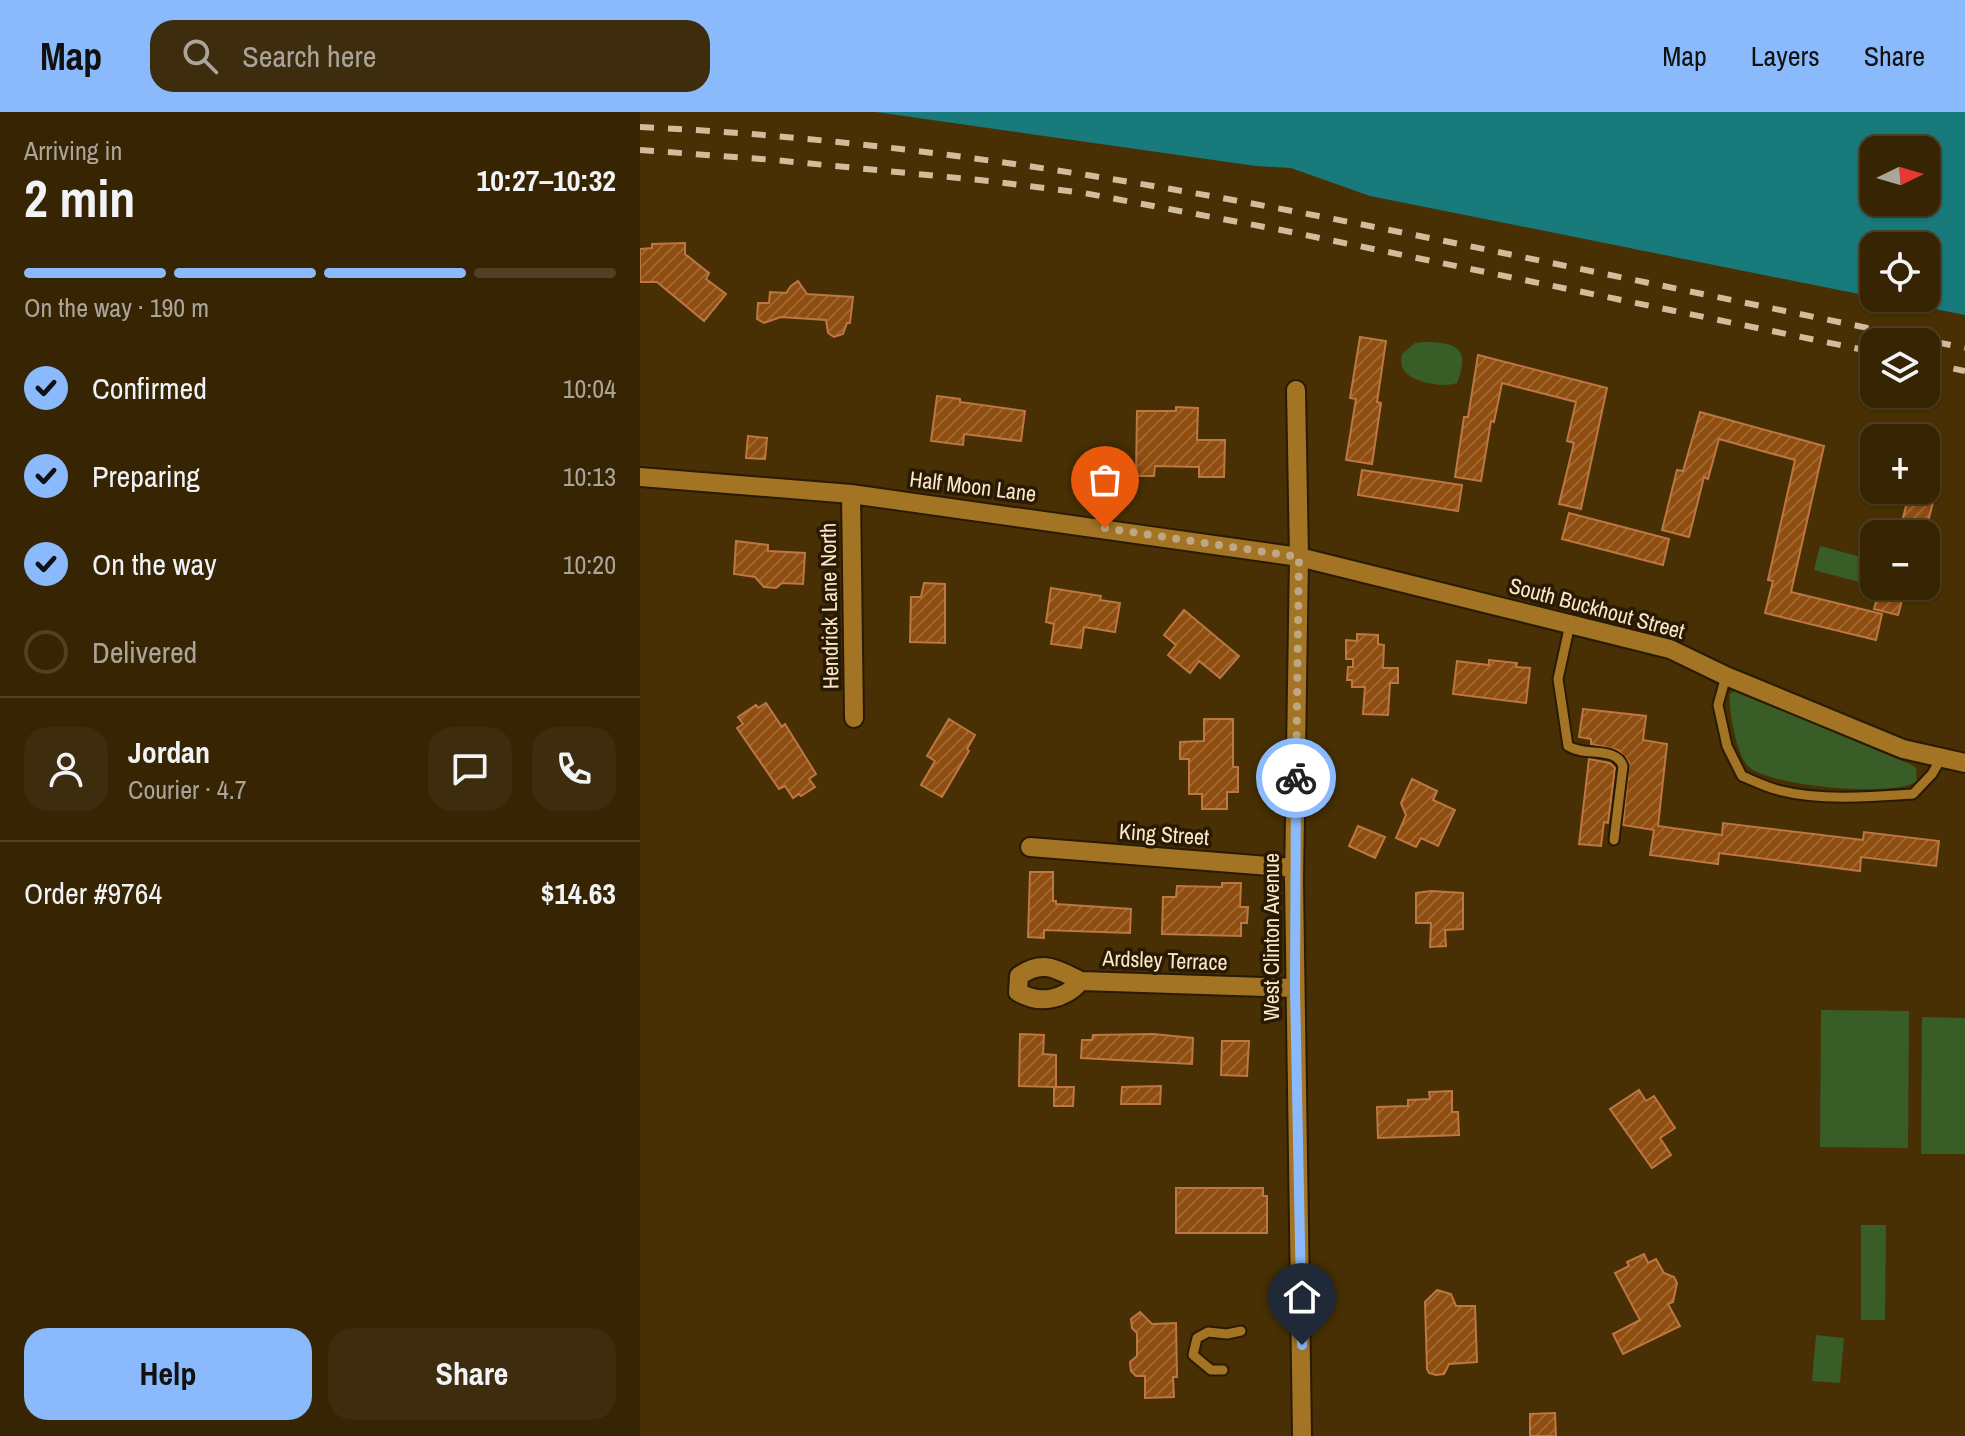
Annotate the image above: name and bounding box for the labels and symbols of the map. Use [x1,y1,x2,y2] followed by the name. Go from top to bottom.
[1860,136,1940,216] north arrow
[1071,446,1139,528] pin
[908,463,1038,509] street label: Half Moon Lane
[813,523,845,689] street label: Hendrick Lane North
[1506,570,1688,646] street label: South Buckhout Street
[1256,738,1336,818] courier
[1118,816,1210,852] street label: King Street
[1256,853,1286,1021] street label: West Clinton Avenue
[1101,943,1228,977] street label: Ardsley Terrace
[1268,1263,1336,1345] pin

